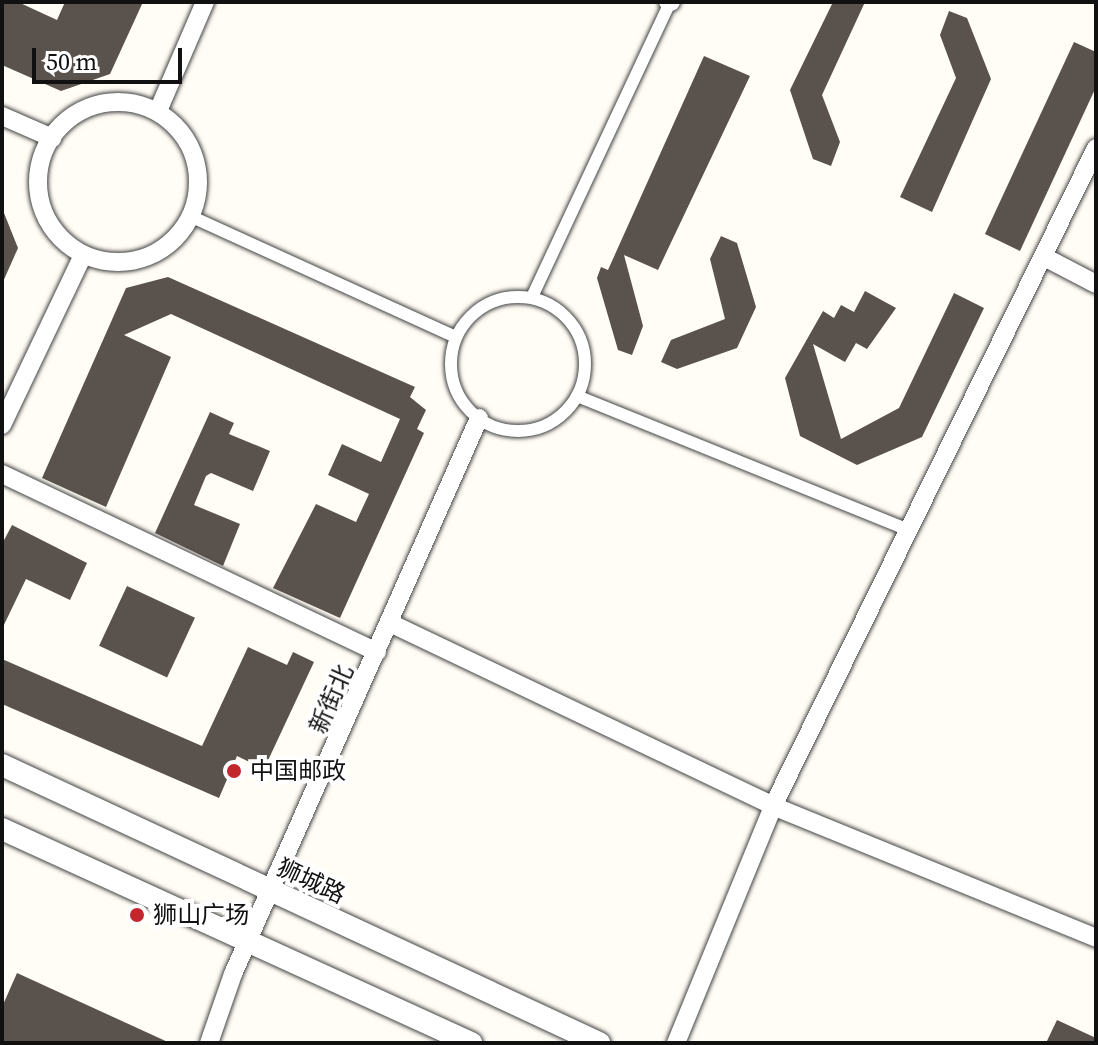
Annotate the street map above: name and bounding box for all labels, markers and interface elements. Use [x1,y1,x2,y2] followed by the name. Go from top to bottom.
[36,32,186,82] scale bar
[46,45,97,78] text: 50 m
[303,660,359,738] street label: 新街北
[250,757,346,785] place label: 中国邮政
[225,762,243,780] marker: 中国邮政
[272,853,350,909] street label: 狮城路
[153,901,249,929] place label: 狮山广场
[128,906,146,924] marker: 狮山广场

